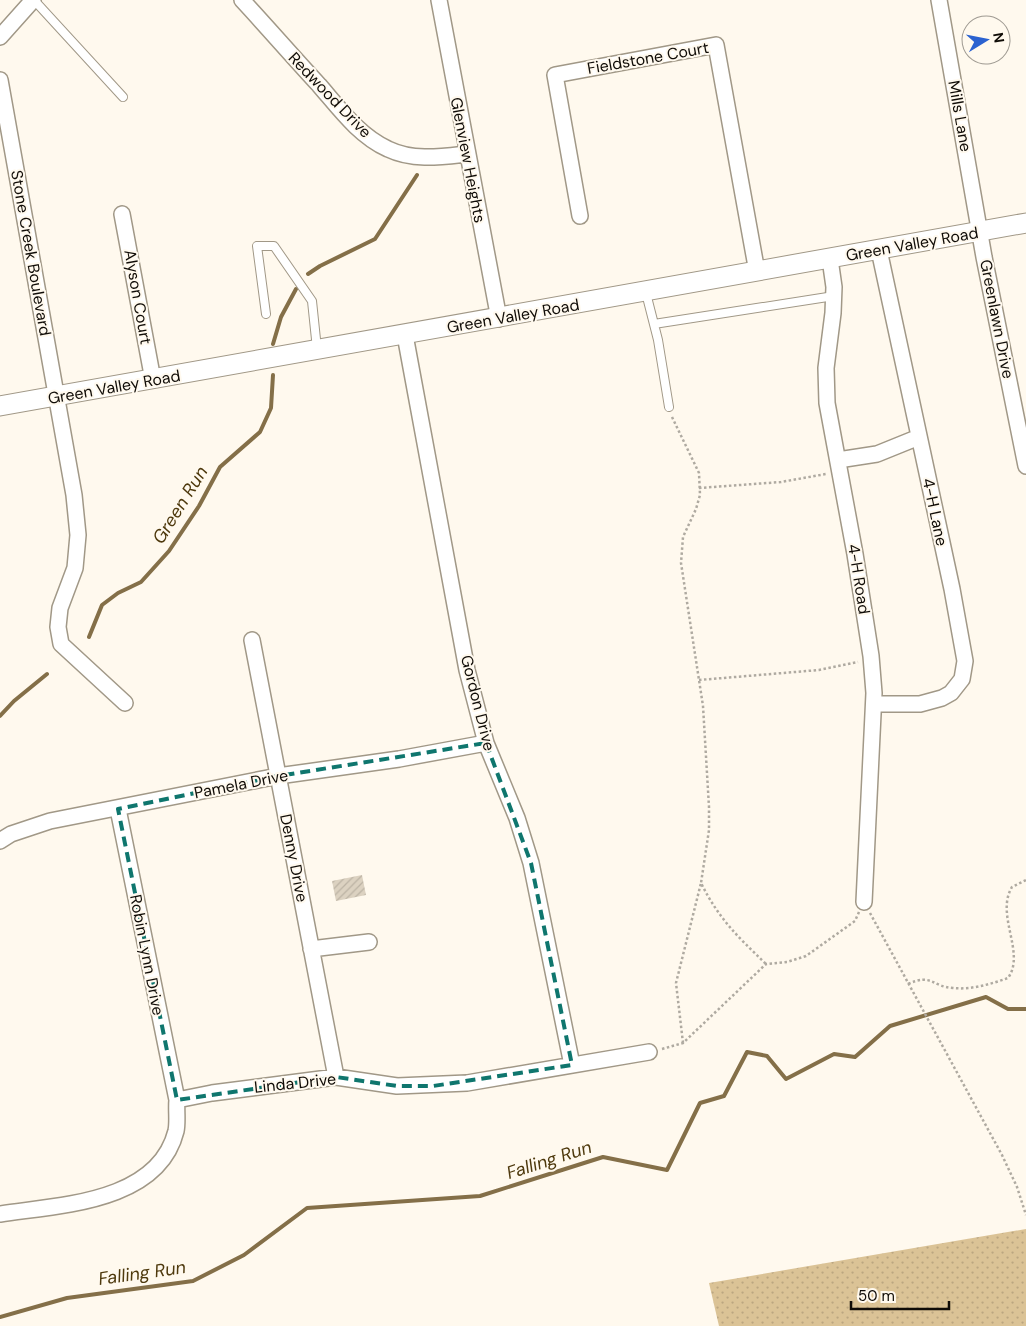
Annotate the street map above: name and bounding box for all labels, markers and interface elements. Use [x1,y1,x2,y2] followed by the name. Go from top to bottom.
[961,15,1011,65] north arrow
[989,31,1009,44] text: N
[586,37,710,79] street label: Fieldstone Court
[284,48,376,142] street label: Redwood Drive
[943,79,977,153] street label: Mills Lane
[446,95,490,225] street label: Glenview Heights
[6,168,56,338] street label: Stone Creek Boulevard
[844,222,980,266] street label: Green Valley Road
[119,248,157,346] street label: Alyson Court
[975,258,1019,380] street label: Greenlawn Drive
[445,294,581,338] street label: Green Valley Road
[46,365,182,409] street label: Green Valley Road
[147,462,213,548] water label: Green Run
[918,476,952,548] street label: 4-H Lane
[843,542,875,616] street label: 4-H Road
[456,653,500,753] street label: Gordon Drive
[192,765,290,803] street label: Pamela Drive
[275,812,313,904] street label: Denny Drive
[125,893,169,1017] street label: Robin Lynn Drive
[253,1068,337,1098] street label: Linda Drive
[503,1135,595,1185] water label: Falling Run
[97,1255,187,1291] water label: Falling Run
[851,1278,948,1310] scale bar
[858,1286,895,1306] text: 50 m

